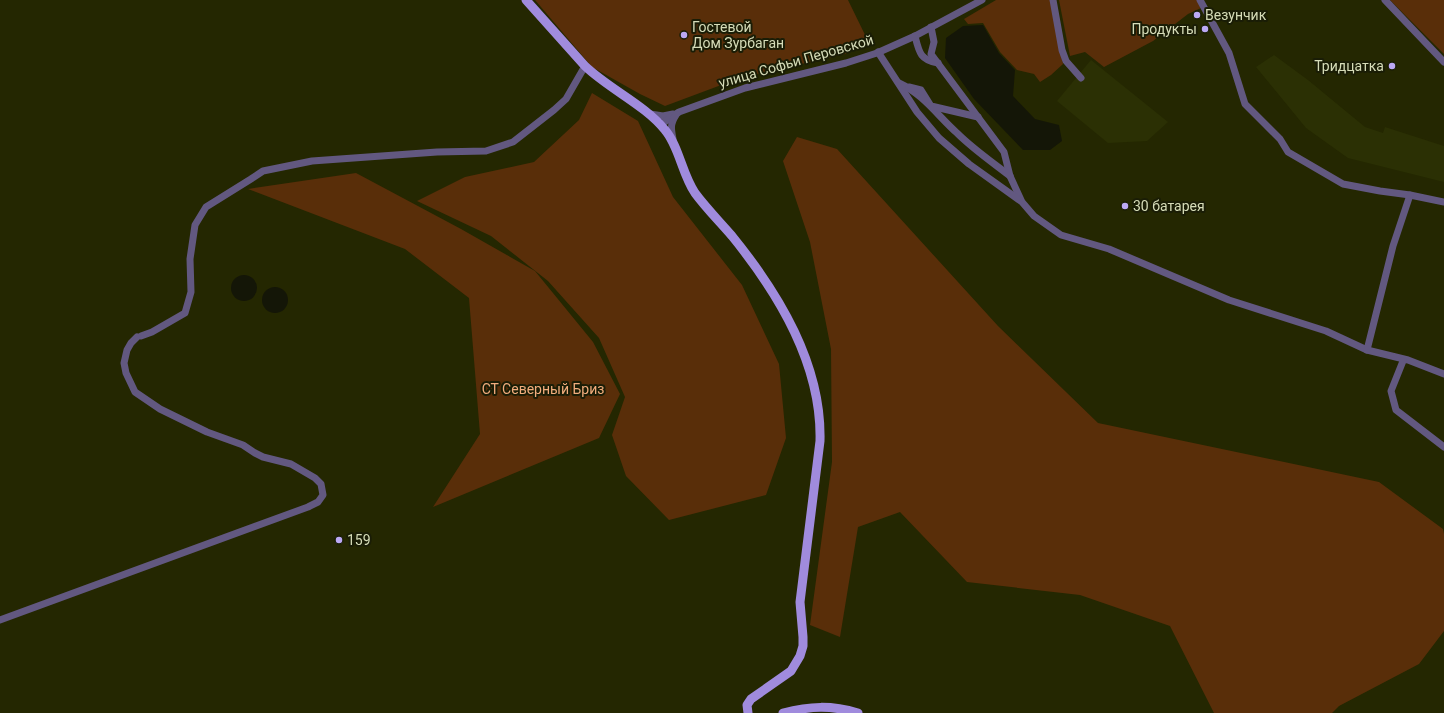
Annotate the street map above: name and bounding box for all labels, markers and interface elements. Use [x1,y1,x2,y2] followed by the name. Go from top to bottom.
[1205,7,1267,23] place label: Везунчик
[1192,10,1202,20] marker: Везунчик
[692,19,784,51] place label: Гостевой Дом Зурбаган
[1131,21,1197,37] place label: Продукты
[1200,24,1210,34] marker: Продукты
[679,30,689,40] marker: Гостевой Дом Зурбаган
[717,31,875,91] street label: улица Софьи Перовской
[1314,58,1384,74] place label: Тридцатка
[1387,61,1397,71] marker: Тридцатка
[1133,198,1205,214] place label: 30 батарея
[1120,201,1130,211] marker: 30 батарея
[482,381,604,397] park label: СТ Северный Бриз
[347,532,371,548] place label: 159
[334,535,344,545] marker: 159

